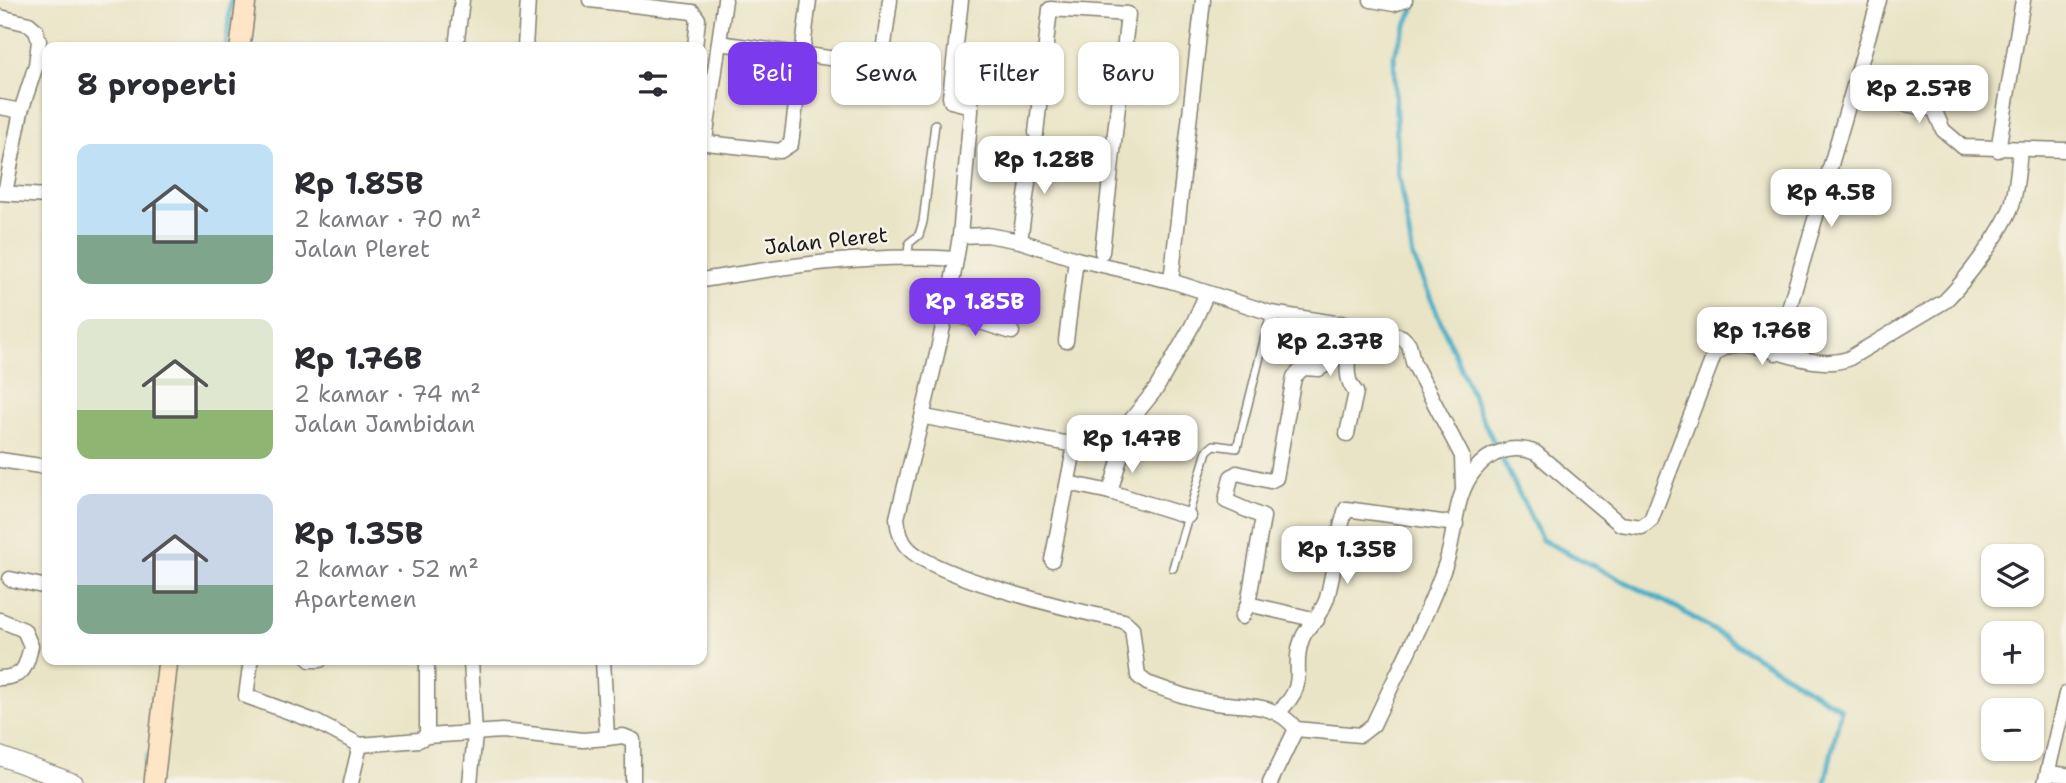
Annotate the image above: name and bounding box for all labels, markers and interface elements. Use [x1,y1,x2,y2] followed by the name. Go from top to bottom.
[728,42,817,105] chip: Beli
[831,42,941,105] chip: Sewa
[955,42,1064,105] chip: Filter
[1078,42,1179,105] chip: Baru
[77,64,237,105] text: 8 properti
[634,65,672,103] icon: filters
[1847,66,1991,125] pin: Rp 2.57B
[1866,73,1972,103] text: Rp 2.57B
[972,136,1116,196] pin: Rp 1.28B
[994,144,1094,174] text: Rp 1.28B
[294,163,424,204] text: Rp 1.85B
[1766,170,1896,229] pin: Rp 4.5B
[133,172,217,256] icon: home
[1786,177,1876,207] text: Rp 4.5B
[294,204,481,234] text: 2 kamar · 70 m²
[763,221,889,261] street label: Jalan Pleret
[294,234,430,264] text: Jalan Pleret
[903,278,1047,338] pin: Rp 1.85B
[925,286,1025,316] text: Rp 1.85B
[1690,308,1834,367] pin: Rp 1.76B
[1713,315,1811,345] text: Rp 1.76B
[1258,318,1402,378] pin: Rp 2.37B
[1277,326,1383,356] text: Rp 2.37B
[294,338,422,379] text: Rp 1.76B
[133,347,217,431] icon: home
[294,379,481,409] text: 2 kamar · 74 m²
[294,409,475,439] text: Jalan Jambidan
[1060,416,1204,475] pin: Rp 1.47B
[1083,423,1181,453] text: Rp 1.47B
[294,513,423,554] text: Rp 1.35B
[133,522,217,606] icon: home
[1275,526,1419,586] pin: Rp 1.35B
[1297,534,1397,564] text: Rp 1.35B
[1981,544,2044,761] map controls
[1981,544,2044,607] button: layers
[294,554,479,584] text: 2 kamar · 52 m²
[294,584,417,614] text: Apartemen
[1981,621,2044,684] button: +
[1981,698,2044,761] button: −

